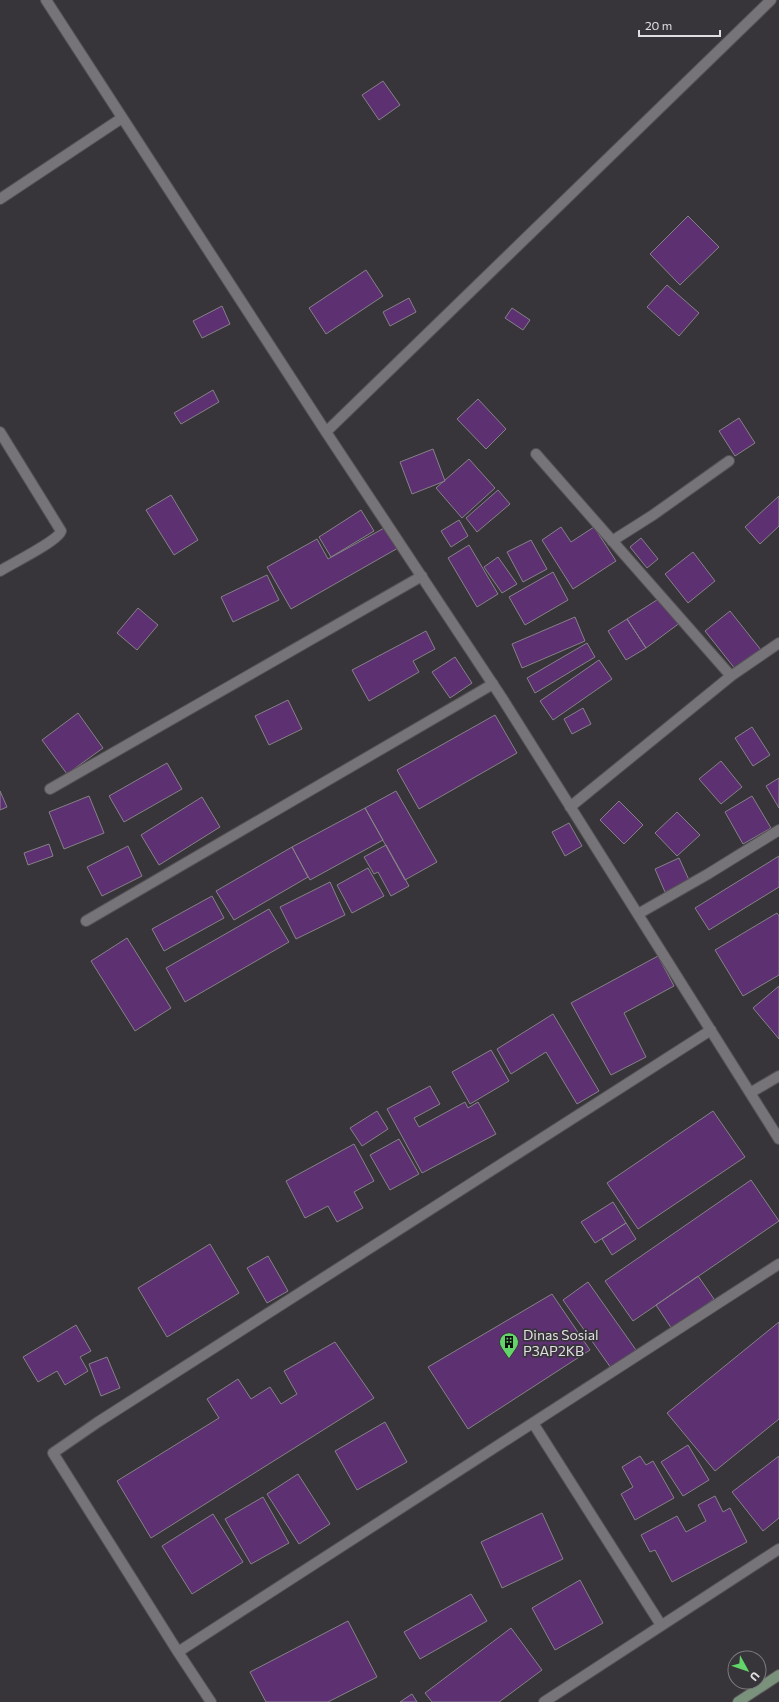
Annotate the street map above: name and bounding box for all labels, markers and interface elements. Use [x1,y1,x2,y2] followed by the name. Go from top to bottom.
[639,12,720,38] scale bar
[645,18,672,32] text: 20 m
[523,1326,599,1359] place label: Dinas Sosial P3AP2KB
[498,1331,520,1359] building icon: Dinas Sosial P3AP2KB
[727,1650,767,1690] north arrow
[747,1670,763,1684] text: U

